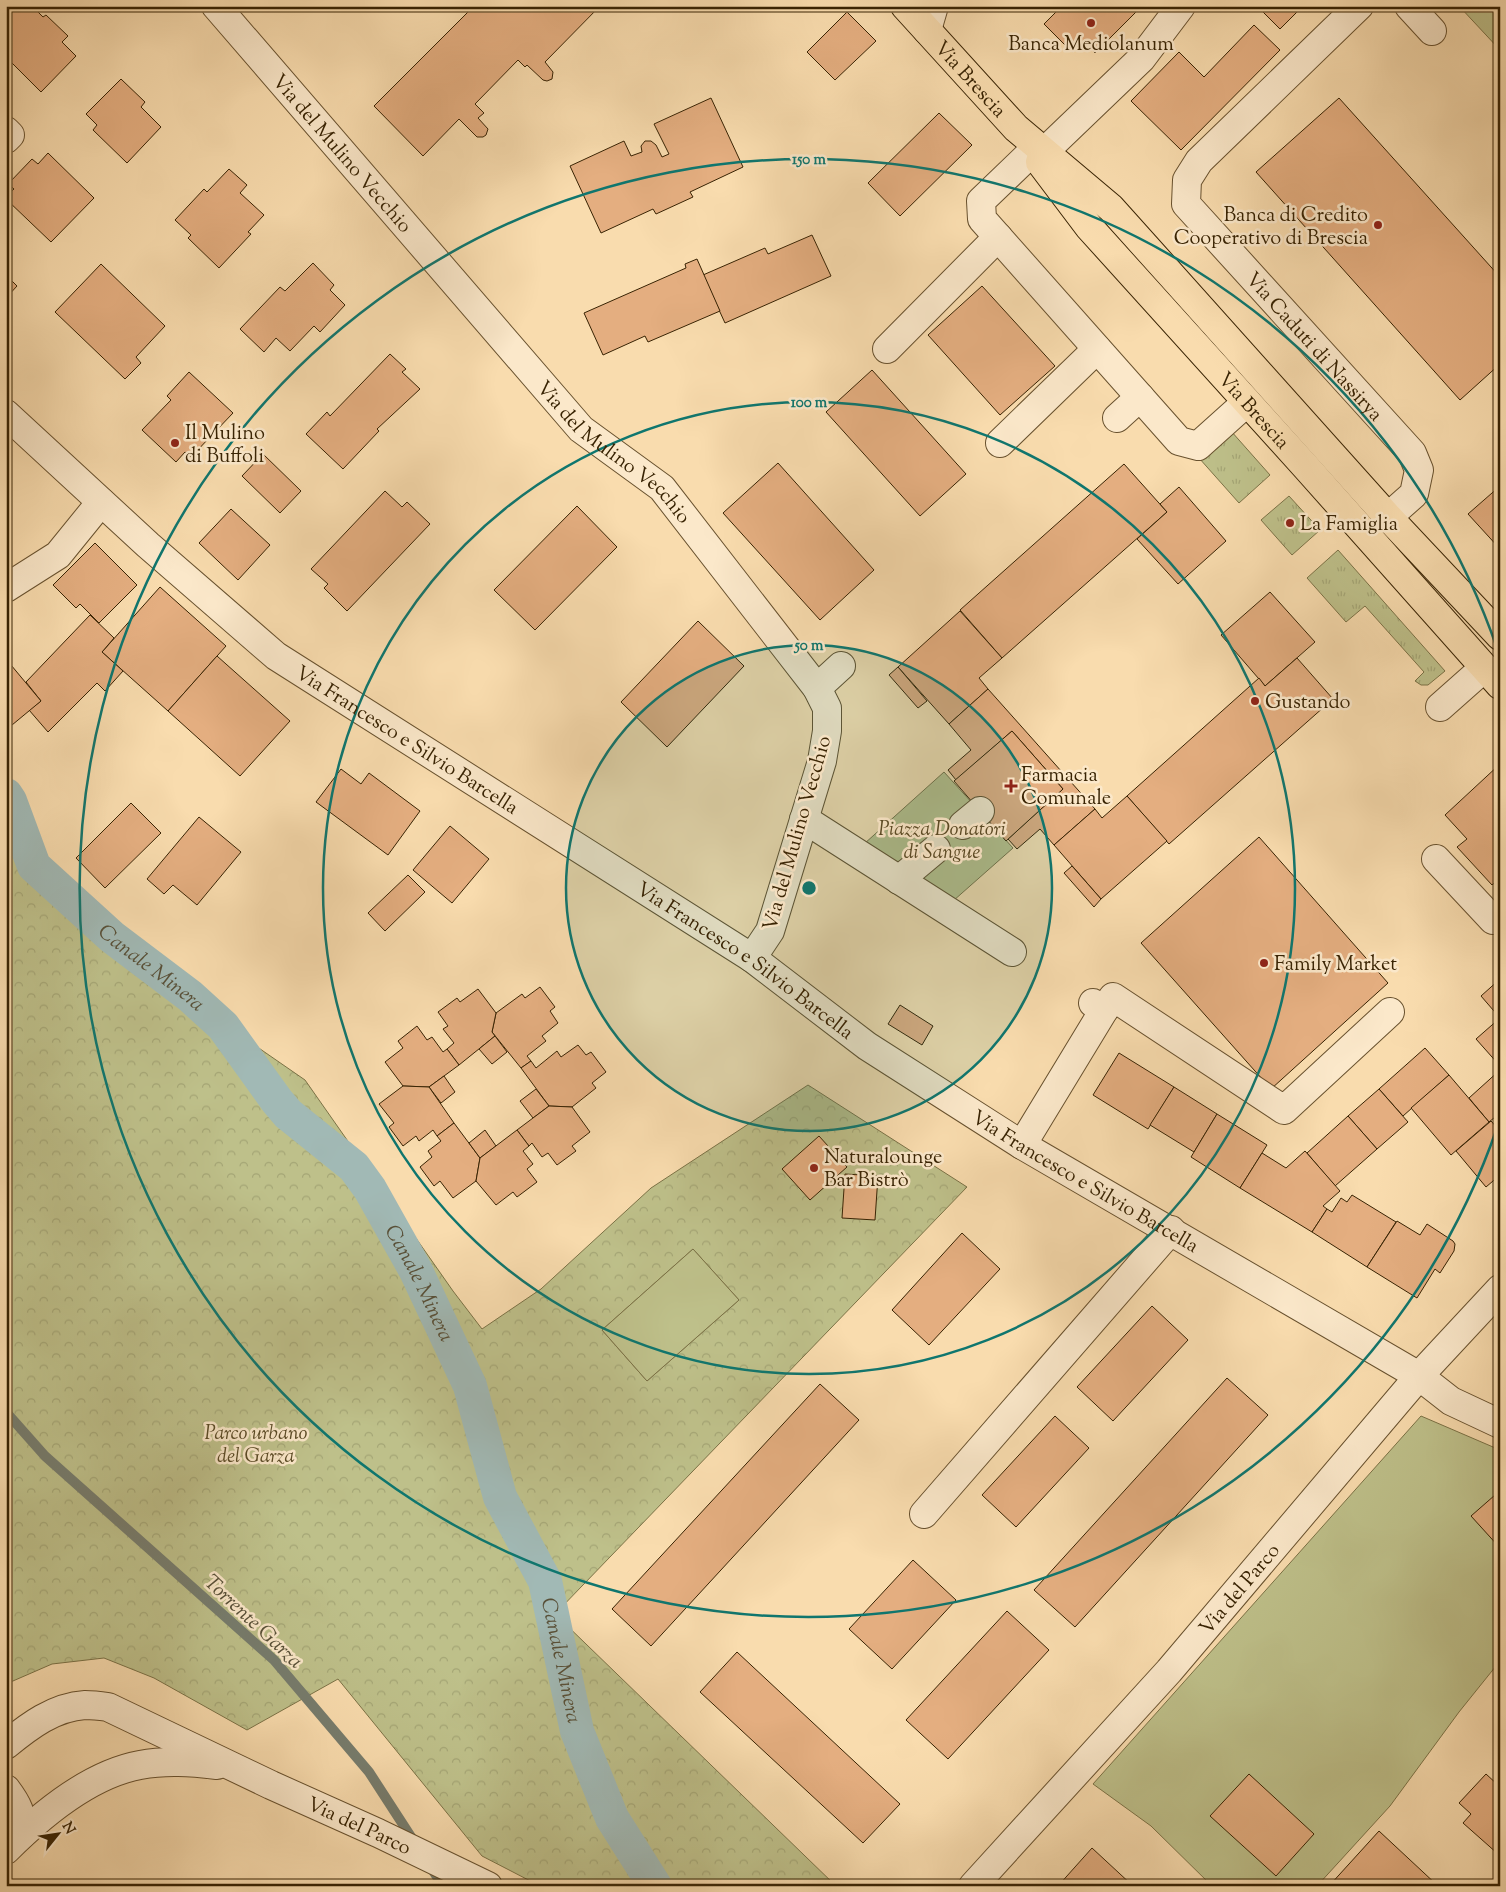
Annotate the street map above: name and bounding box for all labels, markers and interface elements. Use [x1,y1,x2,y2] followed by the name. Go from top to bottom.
[1085,17,1097,29] marker: Banca Mediolanum
[1008,31,1174,60] place label: Banca Mediolanum
[926,35,1012,125] street label: Via Brescia
[264,69,418,240] street label: Via del Mulino Vecchio
[792,150,826,171] text: 150 m
[1174,202,1368,254] place label: Banca di Credito Cooperativo di Brescia
[1372,219,1384,231] marker: Banca di Credito Cooperativo di Brescia
[1237,267,1389,429] street label: Via Caduti di Nassirya
[1210,366,1295,457] street label: Via Brescia
[528,375,697,531] street label: Via del Mulino Vecchio
[791,393,828,414] text: 100 m
[185,420,265,472] place label: Il Mulino di Buffoli
[169,437,181,449] marker: Il Mulino di Buffoli
[1300,511,1398,540] place label: La Famiglia
[1284,517,1296,529] marker: La Famiglia
[794,636,824,657] text: 50 m
[289,660,523,823] street label: Via Francesco e Silvio Barcella
[1265,689,1351,718] place label: Gustando
[1249,695,1261,707] marker: Gustando
[757,733,840,935] street label: Via del Mulino Vecchio
[1021,762,1111,814] place label: Farmacia Comunale
[1005,780,1017,792] marker: Farmacia Comunale
[878,816,1006,868] park label: Piazza Donatori di Sangue
[630,876,859,1048] street label: Via Francesco e Silvio Barcella
[800,879,818,897] centre of rings
[90,918,211,1019] water label: Canale Minera
[1274,951,1397,980] place label: Family Market
[1258,957,1270,969] marker: Family Market
[965,1104,1203,1262] street label: Via Francesco e Silvio Barcella
[824,1144,942,1196] place label: Naturalounge Bar Bistrò
[808,1162,820,1174] marker: Naturalounge Bar Bistrò
[376,1220,460,1347] water label: Canale Minera
[205,1420,308,1472] park label: Parco urbano del Garza
[1194,1538,1288,1642] street label: Via del Parco
[196,1569,309,1676] water label: Torrente Garza
[532,1595,588,1726] water label: Canale Minera
[302,1791,415,1864] street label: Via del Parco
[32,1810,82,1860] north arrow
[56,1819,79,1838] text: N

